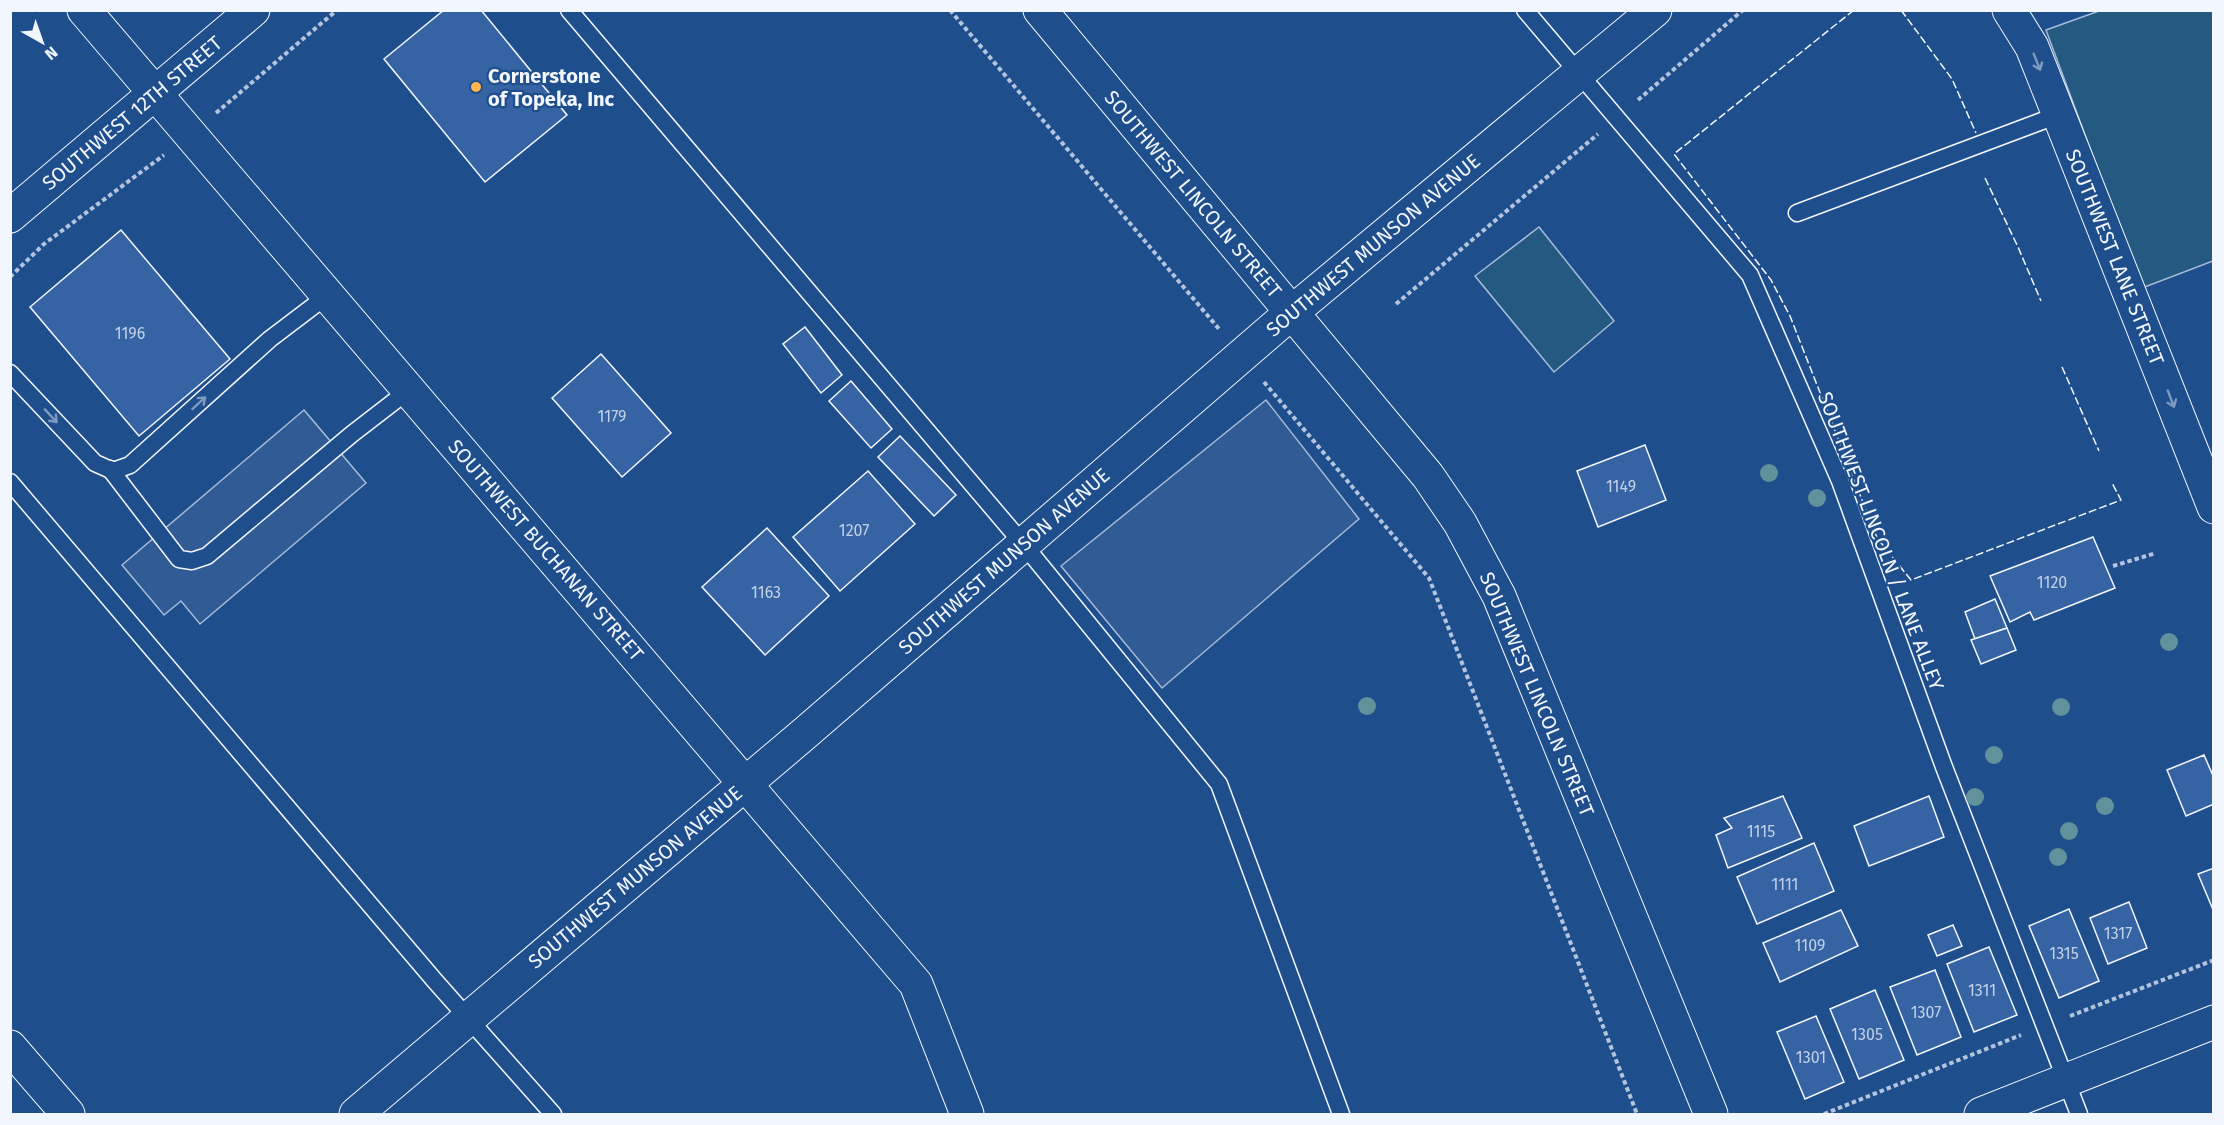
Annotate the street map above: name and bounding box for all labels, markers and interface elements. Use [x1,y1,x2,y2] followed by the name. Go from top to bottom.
[12,12,72,72] north arrow
[37,30,227,195] street label: SOUTHWEST 12TH STREET
[41,42,61,64] text: N
[2032,52,2043,70] one-way arrow
[488,64,615,111] place label: Cornerstone of Topeka, Inc
[469,80,483,94] marker: Cornerstone of Topeka, Inc
[1099,86,1287,303] street label: SOUTHWEST LINCOLN STREET
[2061,146,2170,369] street label: SOUTHWEST LANE STREET
[1261,148,1485,342] street label: SOUTHWEST MUNSON AVENUE
[115,324,145,343] house number: 1196
[1813,388,1949,694] street label: SOUTHWEST LINCOLN / LANE ALLEY
[2166,389,2177,408] one-way arrow
[191,396,206,410] one-way arrow
[598,407,626,426] house number: 1179
[43,408,58,423] one-way arrow
[443,434,649,666] street label: SOUTHWEST BUCHANAN STREET
[894,463,1114,659] street label: SOUTHWEST MUNSON AVENUE
[1606,477,1636,496] house number: 1149
[839,521,869,540] house number: 1207
[1475,568,1600,820] street label: SOUTHWEST LINCOLN STREET
[2037,573,2067,592] house number: 1120
[751,583,781,602] house number: 1163
[523,780,747,974] street label: SOUTHWEST MUNSON AVENUE
[1747,822,1775,841] house number: 1115
[1771,875,1799,894] house number: 1111
[2104,924,2132,943] house number: 1317
[1795,936,1825,955] house number: 1109
[2049,944,2079,963] house number: 1315
[1968,981,1996,1000] house number: 1311
[1911,1003,1941,1022] house number: 1307
[1851,1025,1883,1044] house number: 1305
[1796,1048,1826,1067] house number: 1301

